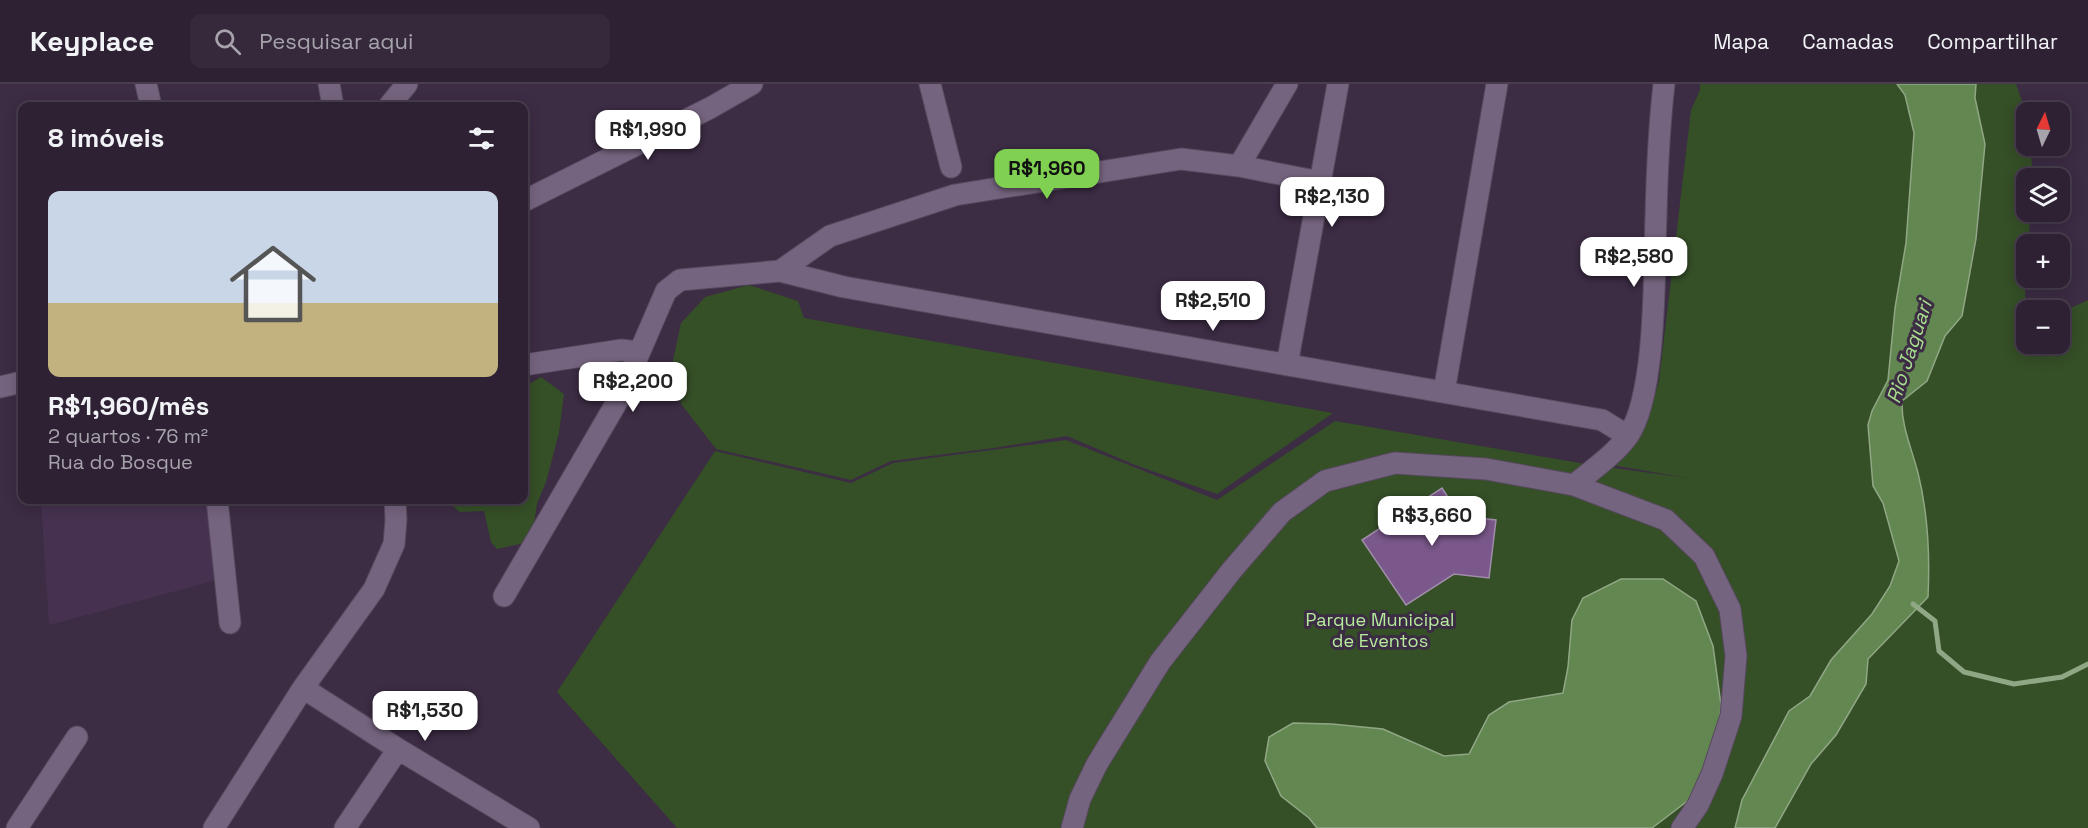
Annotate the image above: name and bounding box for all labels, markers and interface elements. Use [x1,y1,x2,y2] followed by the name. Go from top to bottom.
[190,14,610,68] search box
[30,23,154,59] text: Keyplace
[211,25,244,58] icon: search
[259,27,413,55] text: Pesquisar aqui
[1713,28,1769,55] text: Mapa
[1802,28,1894,55] text: Camadas
[1927,28,2058,55] text: Compartilhar
[2016,102,2070,156] north arrow
[2016,102,2070,354] map controls
[593,110,703,161] pin: R$1,990
[609,116,687,142] text: R$1,990
[48,121,164,155] text: 8 imóveis
[465,122,498,155] icon: filters
[992,149,1102,200] pin: R$1,960
[1008,155,1086,181] text: R$1,960
[2016,168,2070,222] button: layers
[1277,177,1387,228] pin: R$2,130
[1294,183,1370,209] text: R$2,130
[219,230,327,338] icon: home
[2016,234,2070,288] button: +
[1579,237,1689,288] pin: R$2,580
[1594,243,1674,269] text: R$2,580
[1158,281,1268,332] pin: R$2,510
[1175,287,1251,313] text: R$2,510
[1880,295,1938,407] water label: Rio Jaguari
[2016,300,2070,354] button: −
[578,362,688,413] pin: R$2,200
[593,368,673,394] text: R$2,200
[48,389,209,423] text: R$1,960/mês
[48,423,208,449] text: 2 quartos · 76 m²
[48,449,193,475] text: Rua do Bosque
[1377,496,1487,547] pin: R$3,660
[1392,502,1472,528] text: R$3,660
[1306,608,1454,652] park label: Parque Municipal de Eventos
[370,691,480,742] pin: R$1,530
[387,697,463,723] text: R$1,530

